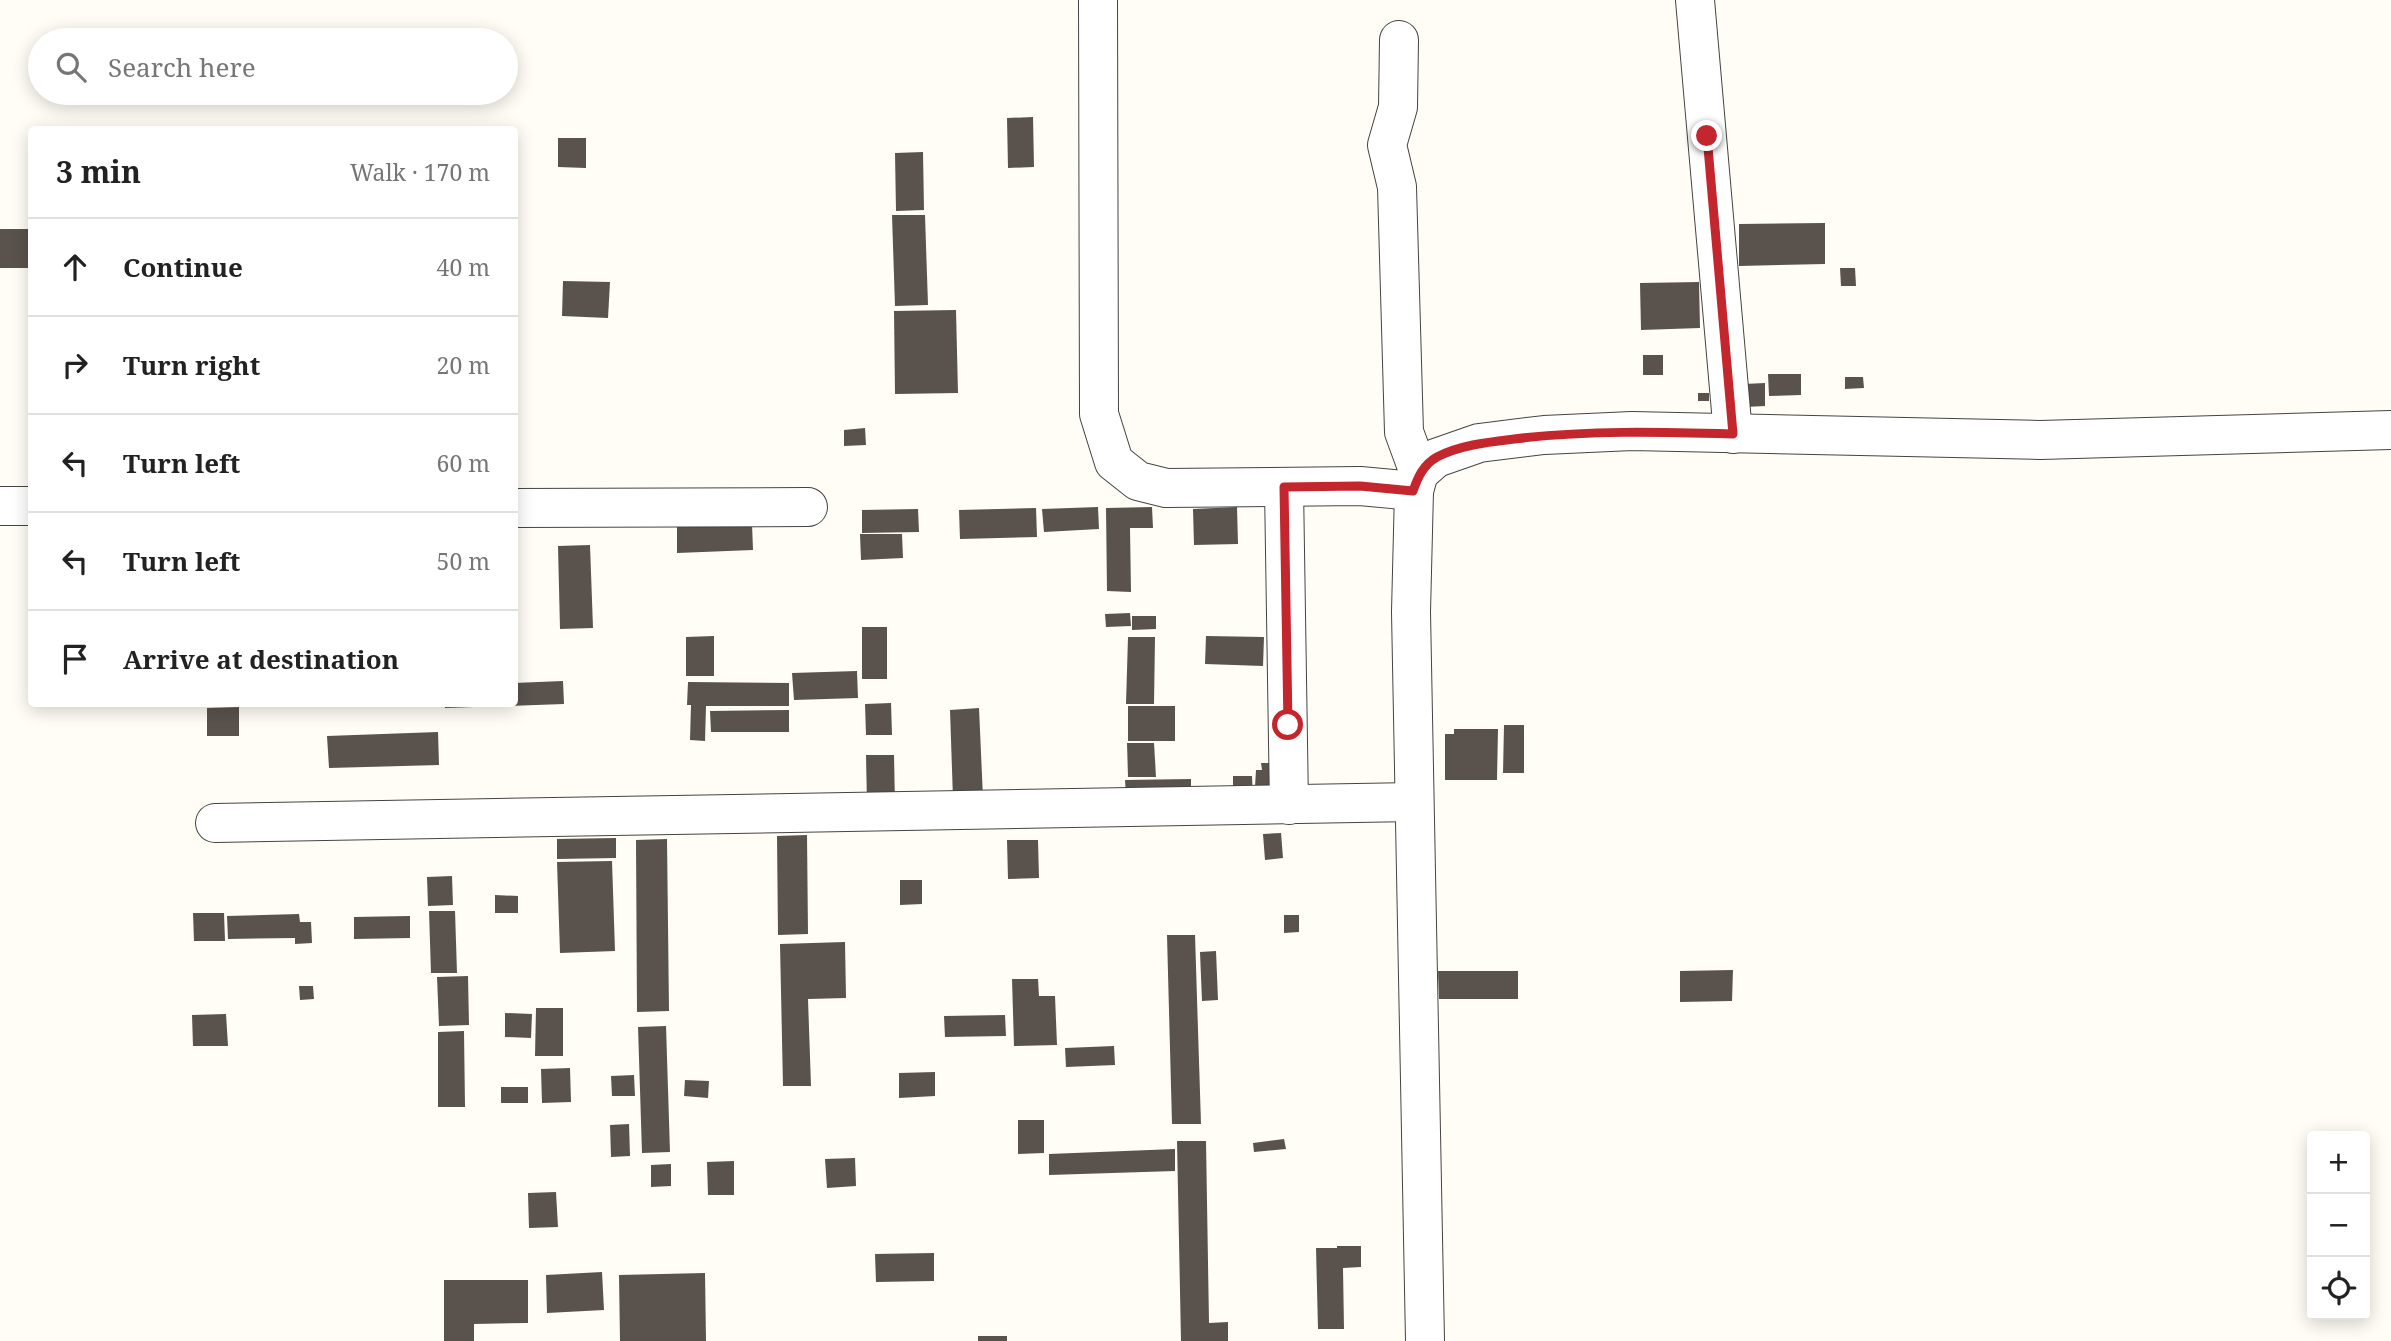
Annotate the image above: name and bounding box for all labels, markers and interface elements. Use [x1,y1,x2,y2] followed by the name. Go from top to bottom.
[28,28,518,105] search box
[52,48,90,86] icon: search
[108,49,256,85] text: Search here
[1691,120,1722,151] route end
[56,151,141,192] text: 3 min
[350,156,490,188] text: Walk · 170 m
[56,248,94,286] icon: ahead
[123,249,243,285] text: Continue
[437,251,490,283] text: 40 m
[56,346,94,384] icon: right
[123,347,260,383] text: Turn right
[437,349,490,381] text: 20 m
[56,444,94,482] icon: left
[123,445,240,481] text: Turn left
[437,447,490,479] text: 60 m
[56,542,94,580] icon: left
[123,543,240,579] text: Turn left
[437,545,490,577] text: 50 m
[56,640,94,678] icon: arrive
[123,641,399,677] text: Arrive at destination
[1272,709,1303,740] route start
[2307,1131,2370,1320] map controls
[2307,1131,2370,1194] button: +
[2307,1194,2370,1257] button: −
[2307,1257,2370,1320] button: locate

